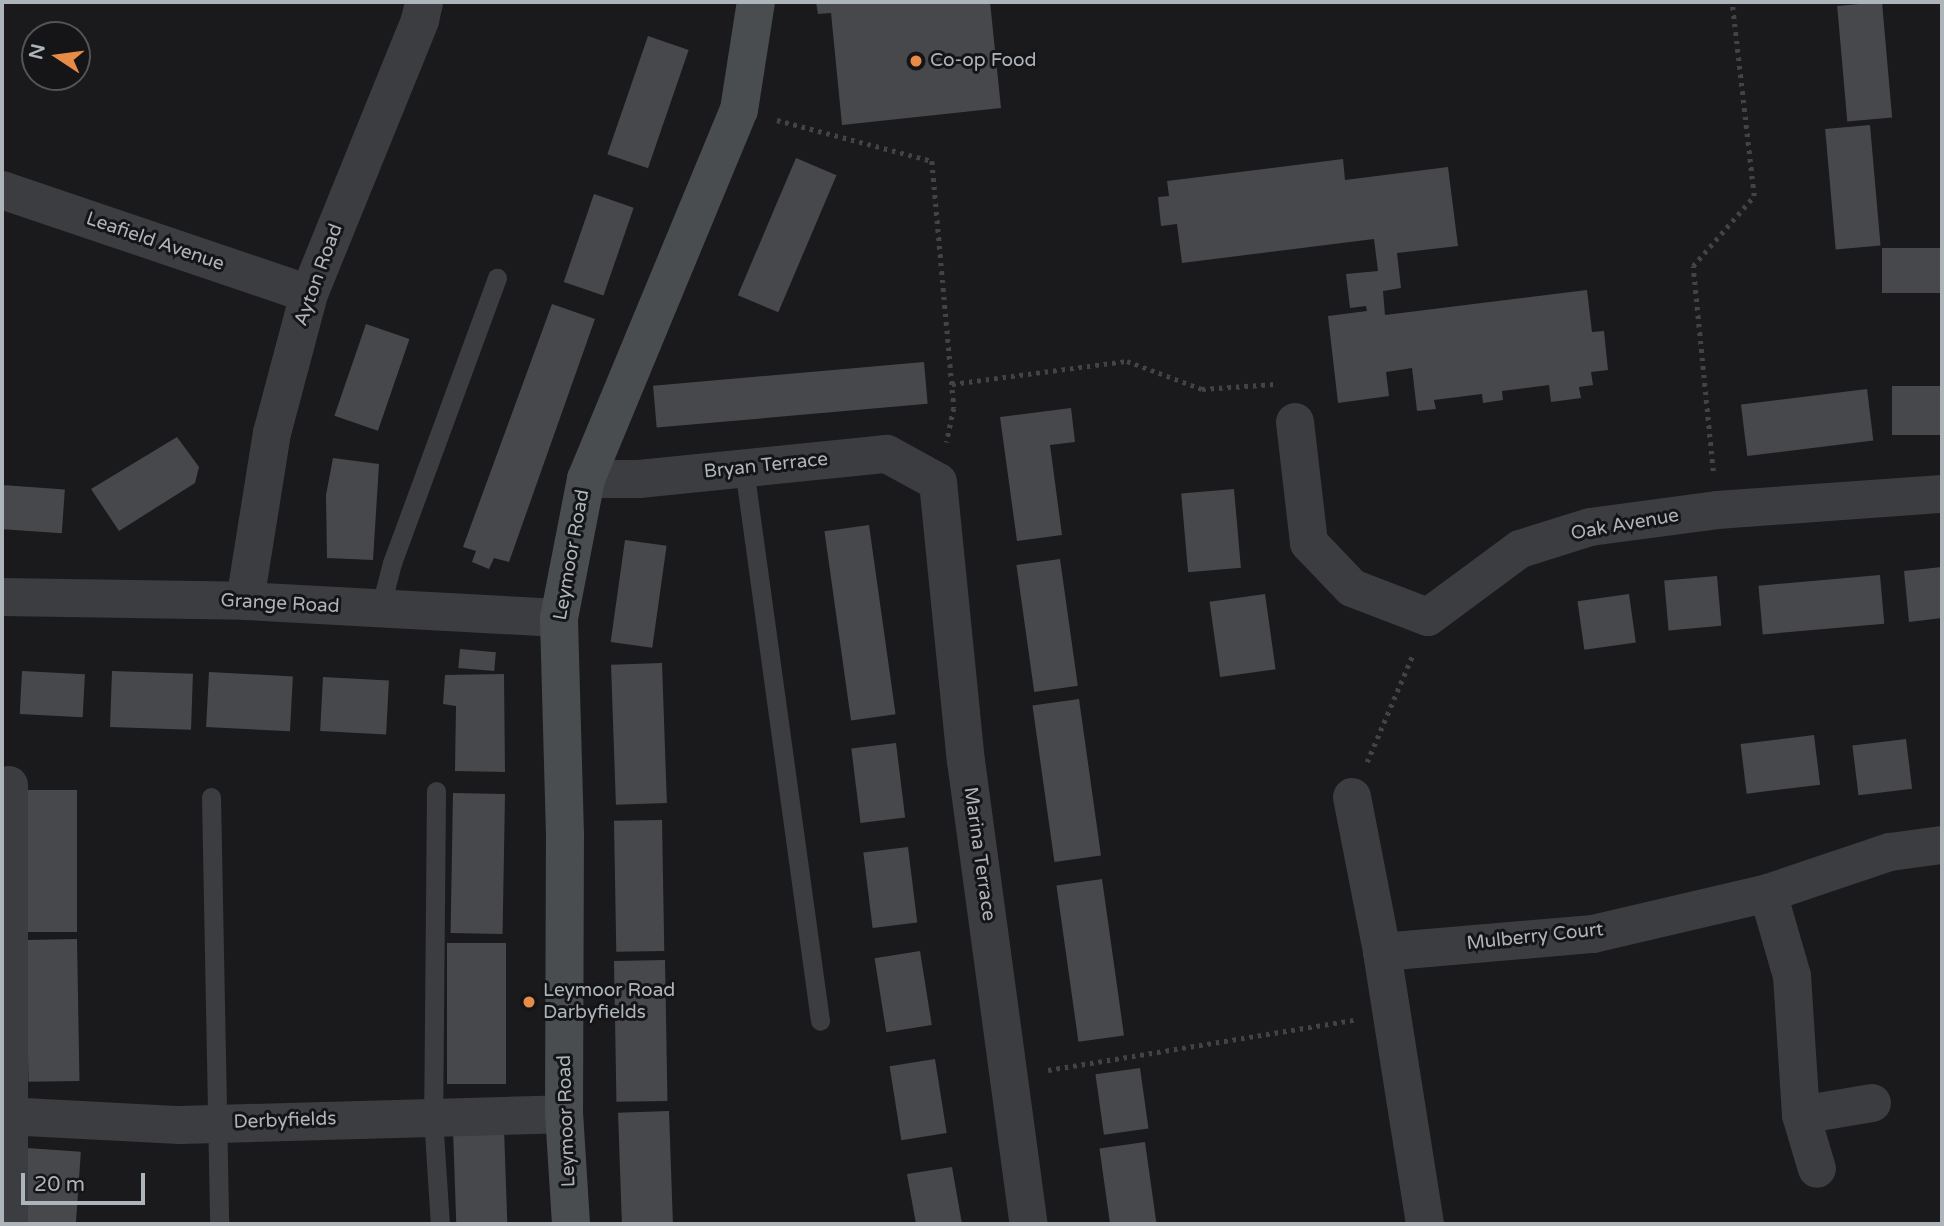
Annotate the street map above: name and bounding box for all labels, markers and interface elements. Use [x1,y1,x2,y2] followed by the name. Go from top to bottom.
[21,21,91,91] north arrow
[25,42,50,62] text: N
[930,50,1037,72] place label: Co-op Food
[908,53,924,69] marker: Co-op Food
[83,208,227,276] street label: Leafield Avenue
[290,221,348,329] street label: Ayton Road
[703,448,829,484] street label: Bryan Terrace
[549,488,595,622] street label: Leymoor Road
[1569,504,1681,546] street label: Oak Avenue
[220,589,340,619] street label: Grange Road
[958,785,1000,923] street label: Marina Terrace
[1465,918,1605,956] street label: Mulberry Court
[543,980,675,1024] place label: Leymoor Road Darbyfields
[521,994,537,1010] marker: Leymoor Road Darbyfields
[553,1054,581,1188] street label: Leymoor Road
[233,1108,337,1134] street label: Derbyfields
[24,1160,149,1204] scale bar
[34,1172,85,1197] text: 20 m

